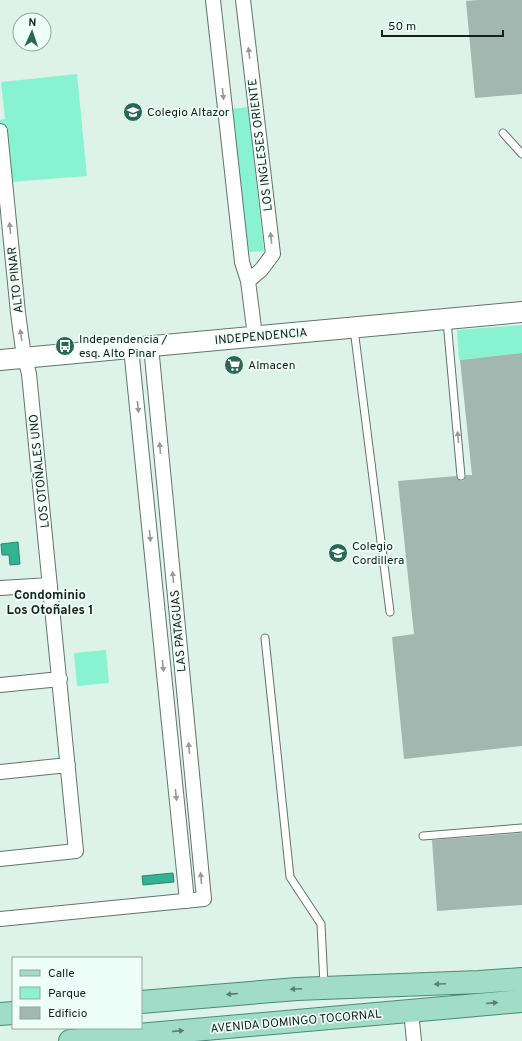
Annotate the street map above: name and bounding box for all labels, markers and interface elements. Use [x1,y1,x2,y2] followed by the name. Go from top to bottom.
[12,12,52,52] north arrow
[382,12,503,38] scale bar
[28,16,37,30] text: N
[388,19,416,35] text: 50 m
[246,47,252,59] one-way arrow
[245,78,277,212] street label: LOS INGLESES ORIENTE
[220,88,226,100] one-way arrow
[122,101,144,123] school or university icon: Colegio Altazor
[147,105,230,121] place label: Colegio Altazor
[6,222,13,234] one-way arrow
[268,232,274,244] one-way arrow
[5,246,27,314] street label: ALTO PINAR
[214,325,308,349] street label: INDEPENDENCIA
[18,329,24,341] one-way arrow
[79,332,168,362] place label: Independencia / esq. Alto Pinar
[54,335,76,357] bus stop icon: Independencia / esq. Alto Pinar
[223,354,245,376] supermarket icon: Almacen
[248,358,295,374] place label: Almacen
[134,401,141,413] one-way arrow
[26,413,54,529] street label: LOS OTOÑALES UNO
[454,431,461,443] one-way arrow
[157,441,163,454] one-way arrow
[147,530,154,542] one-way arrow
[352,539,404,569] place label: Colegio Cordillera
[327,542,349,564] school or university icon: Colegio Cordillera
[169,571,176,583] one-way arrow
[7,588,93,619] district label: Condominio Los Otoñales 1
[167,589,191,673] street label: LAS PATAGUAS
[160,660,167,672] one-way arrow
[186,742,192,754] one-way arrow
[173,789,179,801] one-way arrow
[198,872,205,884] one-way arrow
[12,957,142,1029] legend
[48,966,75,982] text: Calle
[434,980,446,987] one-way arrow
[290,985,302,992] one-way arrow
[48,986,86,1002] text: Parque
[225,991,238,997] one-way arrow
[486,1000,498,1007] one-way arrow
[48,1006,88,1022] text: Edificio
[210,1007,383,1037] street label: AVENIDA DOMINGO TOCORNAL
[172,1028,184,1035] one-way arrow

